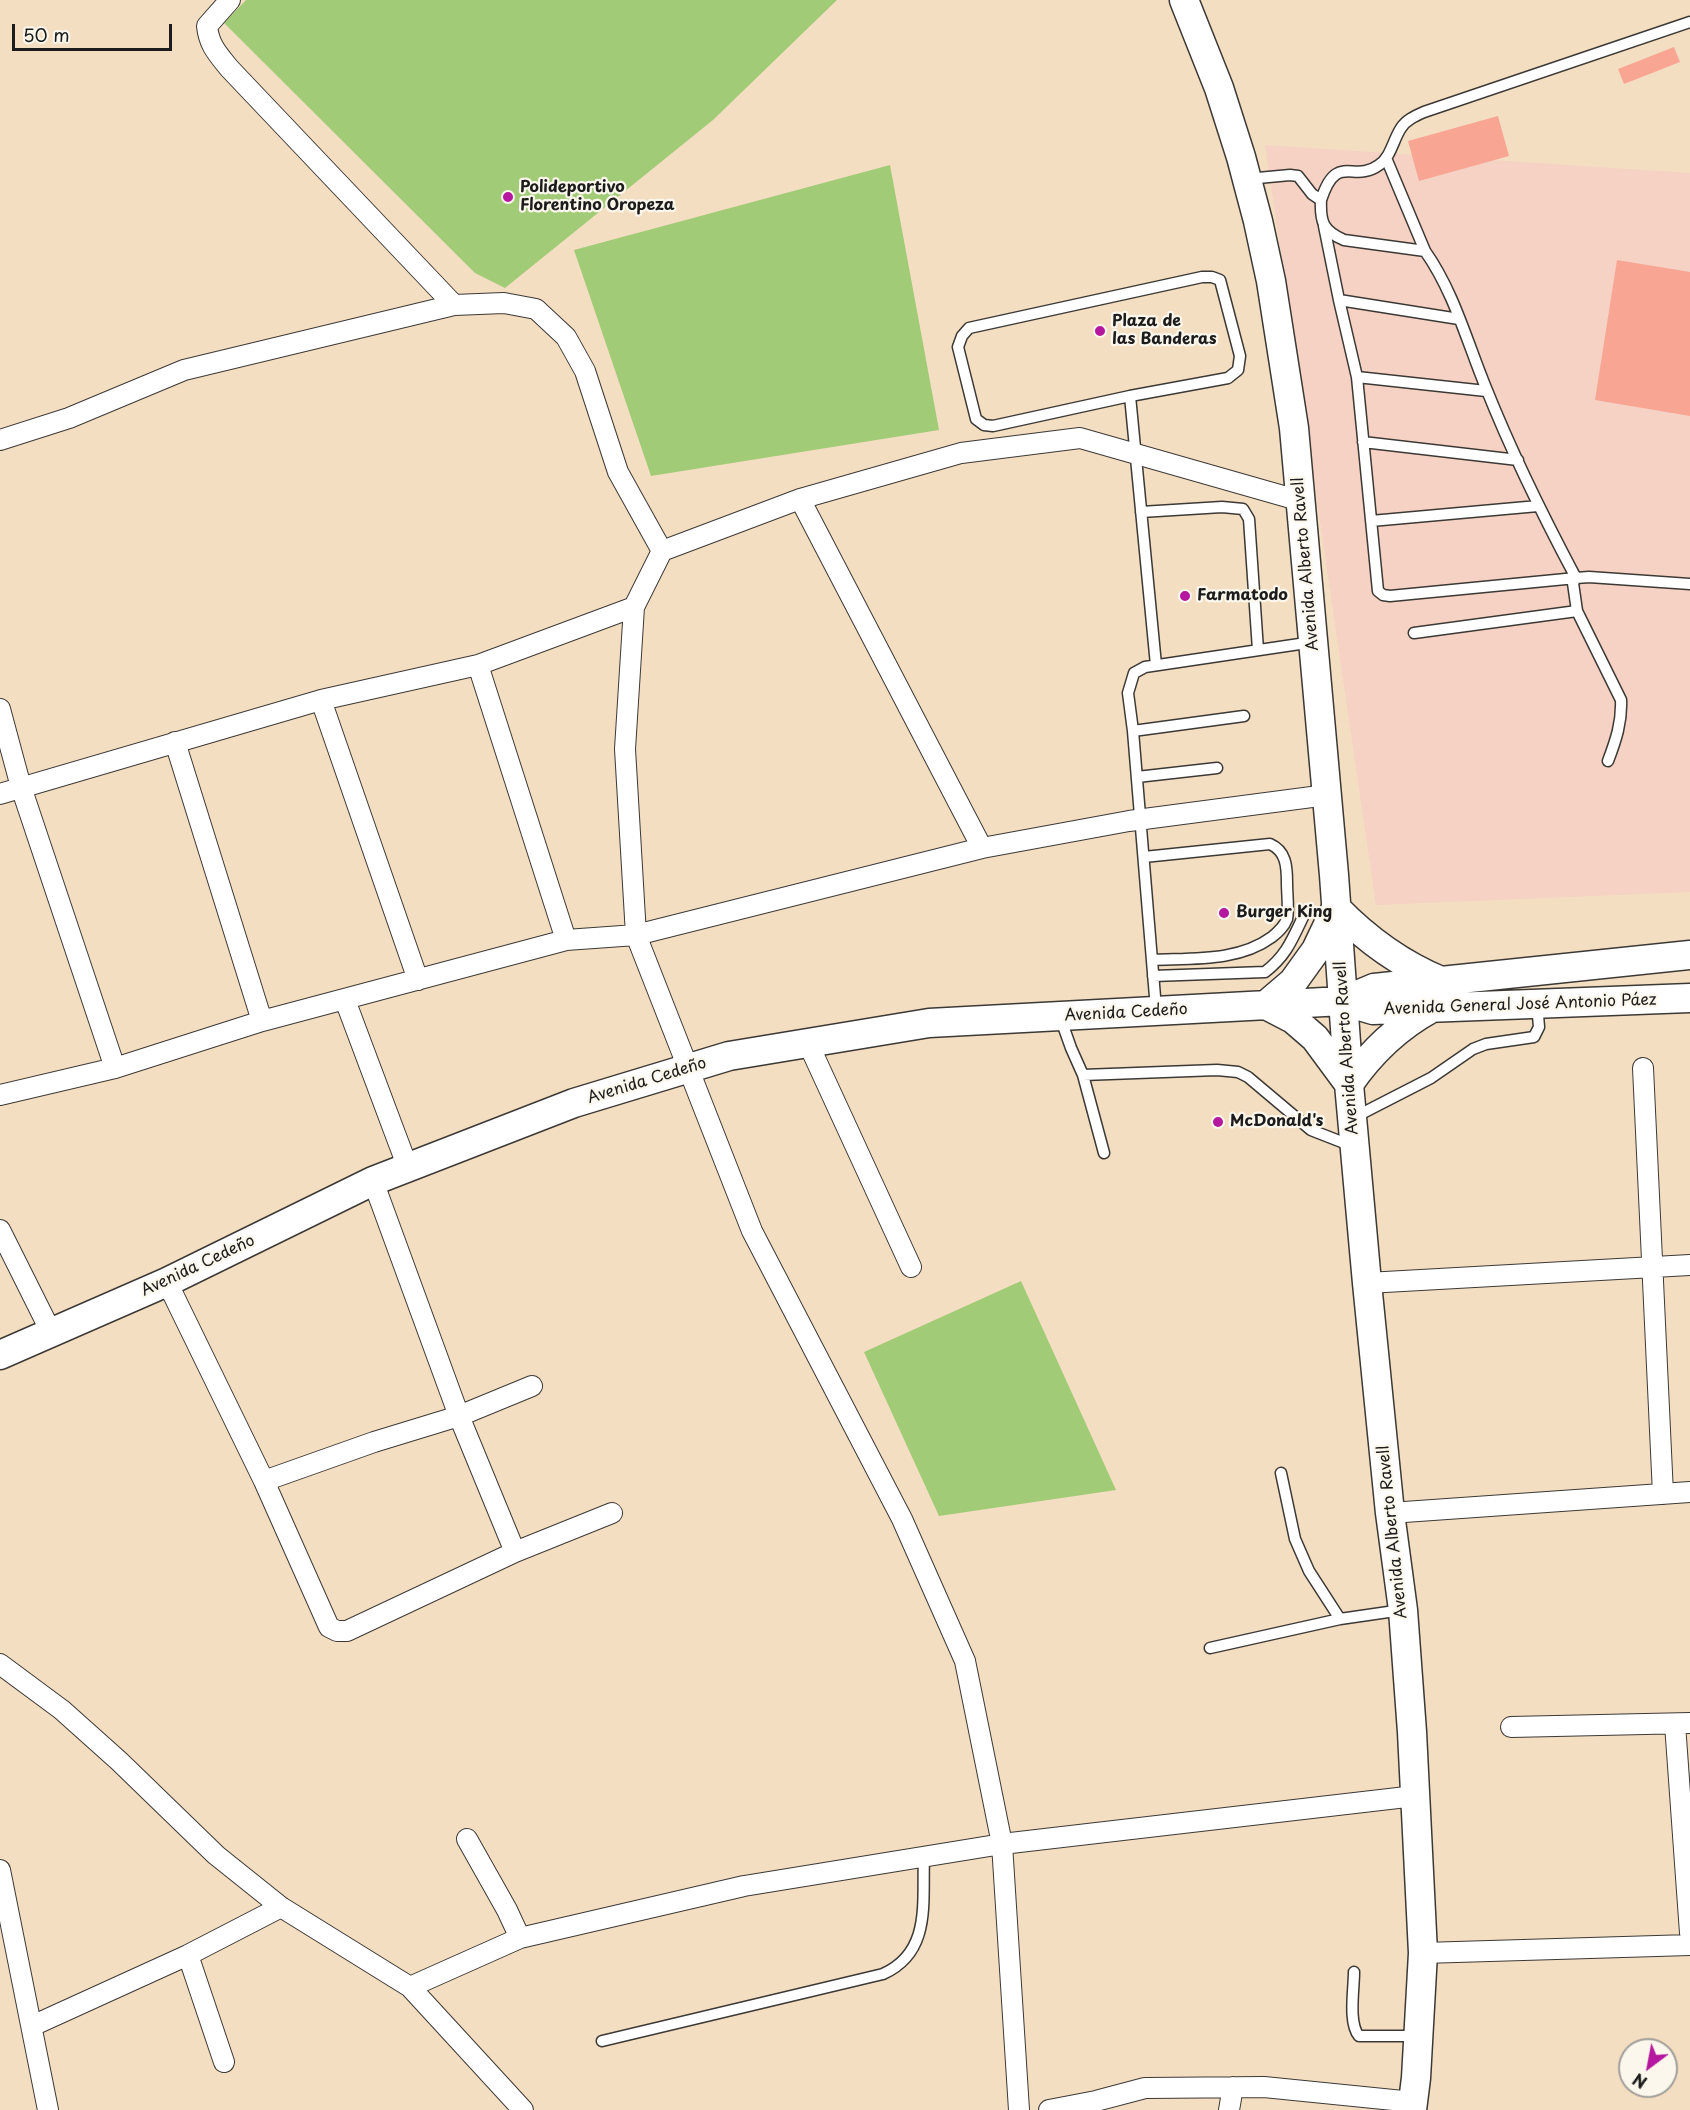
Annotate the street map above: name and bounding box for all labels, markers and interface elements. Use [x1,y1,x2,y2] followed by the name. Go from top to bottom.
[15,12,176,50] scale bar
[23,21,70,48] text: 50 m
[520,178,675,216] place label: Polideportivo Florentino Oropeza
[501,190,515,204] marker: Polideportivo Florentino Oropeza
[1112,312,1217,350] place label: Plaza de las Banderas
[1093,324,1107,338] marker: Plaza de las Banderas
[1289,476,1323,652] street label: Avenida Alberto Ravell
[1197,586,1288,606] place label: Farmatodo
[1178,589,1192,603] marker: Farmatodo
[1236,903,1332,923] place label: Burger King
[1217,906,1231,920] marker: Burger King
[1331,960,1363,1136] street label: Avenida Alberto Ravell
[1383,991,1657,1019] street label: Avenida General José Antonio Páez
[1064,1000,1188,1026] street label: Avenida Cedeño
[585,1054,709,1108] street label: Avenida Cedeño
[1230,1112,1324,1132] place label: McDonald's
[1211,1115,1225,1129] marker: McDonald's
[138,1231,258,1301] street label: Avenida Cedeño
[1374,1444,1412,1620] street label: Avenida Alberto Ravell
[1618,2038,1678,2098] north arrow
[1628,2068,1651,2095] text: N

